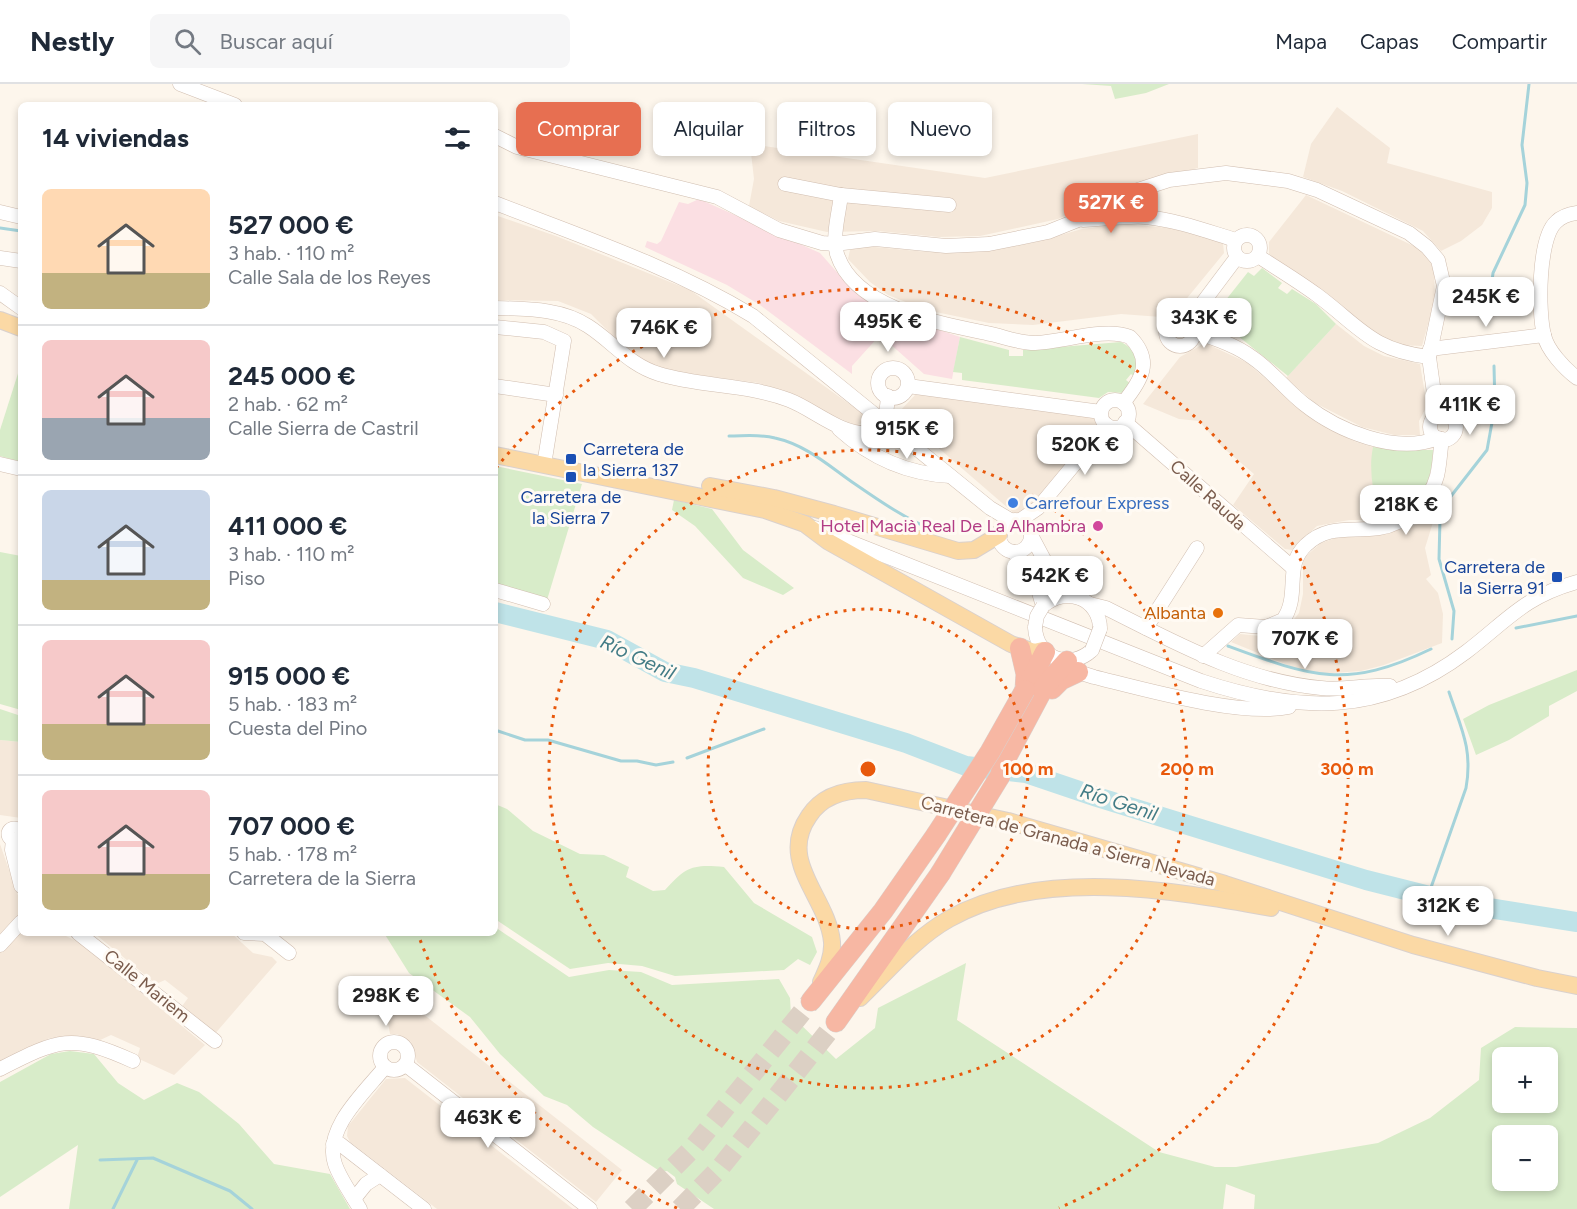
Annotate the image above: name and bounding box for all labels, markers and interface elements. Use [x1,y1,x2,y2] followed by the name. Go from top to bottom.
[150,14,570,68] search box
[30,24,114,58] text: Nestly
[171,25,204,58] icon: search
[219,28,333,55] text: Buscar aquí
[1275,29,1327,54] text: Mapa
[1360,29,1419,54] text: Capas
[1452,29,1547,54] text: Compartir
[516,102,641,156] chip: Comprar
[653,102,765,156] chip: Alquilar
[777,102,876,156] chip: Filtros
[888,102,992,156] chip: Nuevo
[42,122,189,154] text: 14 viviendas
[441,122,474,155] icon: filters
[1062,183,1160,234] pin: 527K €
[1078,190,1144,214] text: 527K €
[228,209,354,241] text: 527 000 €
[90,213,162,285] icon: home
[228,241,355,265] text: 3 hab. · 110 m²
[228,265,431,289] text: Calle Sala de los Reyes
[1437,277,1535,328] pin: 245K €
[1452,284,1520,308] text: 245K €
[1155,298,1253,349] pin: 343K €
[839,302,937,353] pin: 495K €
[1171,305,1237,329] text: 343K €
[615,308,713,359] pin: 746K €
[854,309,922,333] text: 495K €
[630,315,698,339] text: 746K €
[228,360,356,392] text: 245 000 €
[90,364,162,436] icon: home
[1421,385,1519,436] pin: 411K €
[228,392,348,416] text: 2 hab. · 62 m²
[1439,392,1501,416] text: 411K €
[858,409,956,460] pin: 915K €
[228,416,419,440] text: Calle Sierra de Castril
[875,416,939,440] text: 915K €
[1036,425,1134,476] pin: 520K €
[1051,432,1119,456] text: 520K €
[583,438,684,481] place label: Carretera de la Sierra 137
[564,452,578,466] marker: Carretera de la Sierra 137
[1165,455,1251,535] street label: Calle Rauda
[564,470,578,484] marker: Carretera de la Sierra 7
[1357,485,1455,536] pin: 218K €
[521,486,622,529] place label: Carretera de la Sierra 7
[1025,492,1169,514] place label: Carrefour Express
[1374,492,1438,516] text: 218K €
[1006,496,1020,510] marker: Carrefour Express
[228,510,347,542] text: 411 000 €
[90,514,162,586] icon: home
[820,515,1086,537] place label: Hotel Macià Real De La Alhambra
[1091,519,1105,533] marker: Hotel Macià Real De La Alhambra
[228,542,355,566] text: 3 hab. · 110 m²
[1006,556,1104,607] pin: 542K €
[1444,556,1545,599] place label: Carretera de la Sierra 91
[1021,563,1089,587] text: 542K €
[228,566,265,590] text: Piso
[1550,570,1564,584] marker: Carretera de la Sierra 91
[1144,602,1206,624] place label: Albanta
[1211,606,1225,620] marker: Albanta
[1256,619,1354,670] pin: 707K €
[1271,626,1339,650] text: 707K €
[597,629,680,685] water label: Río Genil
[228,660,350,692] text: 915 000 €
[90,664,162,736] icon: home
[228,692,357,716] text: 5 hab. · 183 m²
[228,716,367,740] text: Cuesta del Pino
[1003,758,1053,780] text: 100 m
[1160,758,1214,780] text: 200 m
[1320,758,1374,780] text: 300 m
[858,759,878,779] centre of rings
[1077,778,1161,826] water label: Río Genil
[918,791,1218,891] street label: Carretera de Granada a Sierra Nevada
[228,810,355,842] text: 707 000 €
[90,814,162,886] icon: home
[228,842,357,866] text: 5 hab. · 178 m²
[228,866,416,890] text: Carretera de la Sierra
[1399,886,1497,937] pin: 312K €
[1416,893,1480,917] text: 312K €
[100,945,194,1027] street label: Calle Mariem
[337,976,435,1027] pin: 298K €
[352,983,420,1007] text: 298K €
[1492,1047,1558,1191] map controls
[1492,1047,1558,1113] button: +
[439,1098,537,1149] pin: 463K €
[454,1105,522,1129] text: 463K €
[1492,1125,1558,1191] button: −

